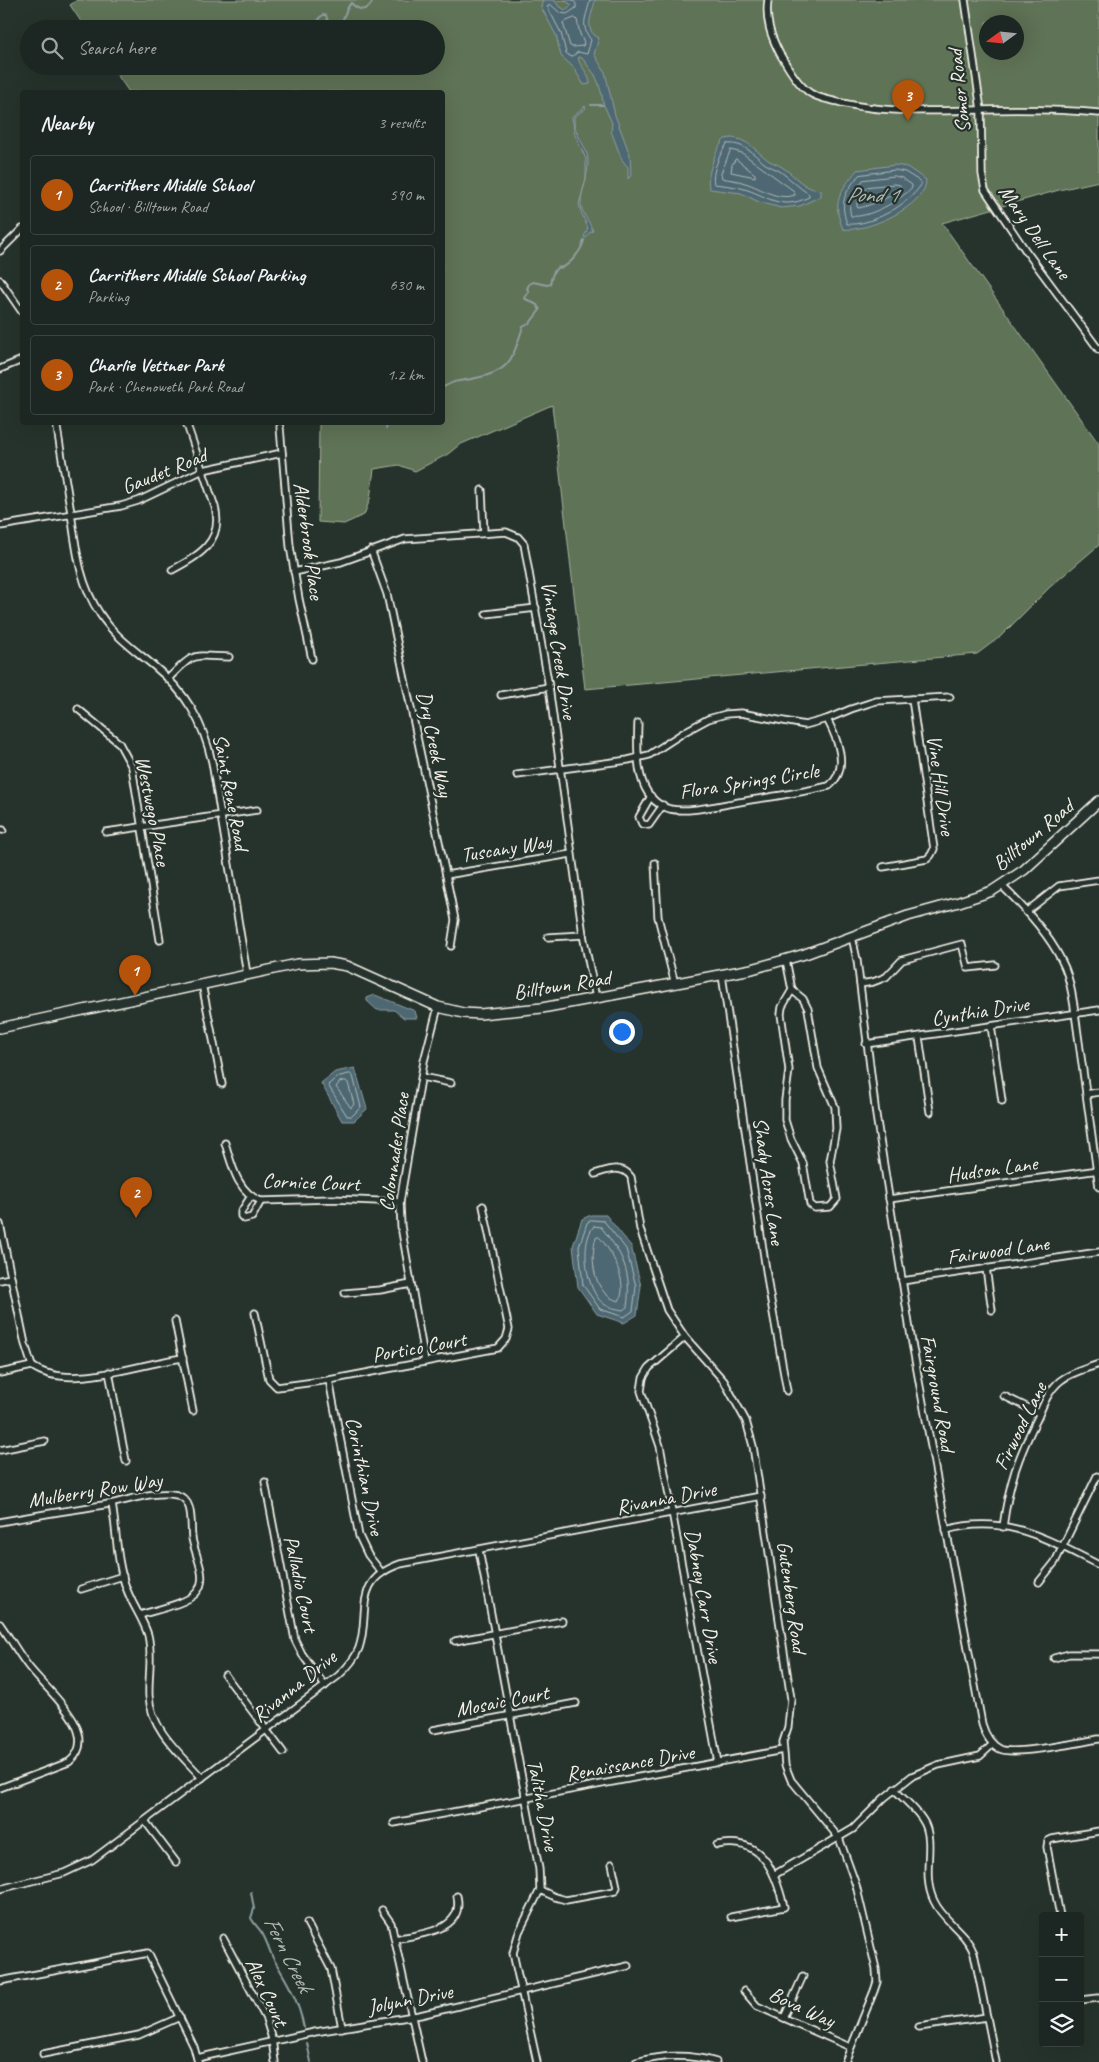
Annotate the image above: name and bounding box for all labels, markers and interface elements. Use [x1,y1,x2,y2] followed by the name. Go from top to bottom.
[979,15,1024,60] north arrow
[20,20,445,75] search box
[38,34,66,62] icon: search
[78,36,155,60] text: Search here
[941,45,976,134] street label: Somer Road
[892,80,924,121] pin: 3
[40,110,93,136] text: Nearby
[378,113,425,133] text: 3 results
[88,173,252,197] text: Carrithers Middle School
[993,180,1078,286] street label: Mary Dell Lane
[846,181,902,209] water label: Pond 1
[53,185,61,205] text: 1
[390,185,424,205] text: 590 m
[88,197,208,217] text: School · Billtown Road
[88,263,306,287] text: Carrithers Middle School Parking
[53,275,61,295] text: 2
[390,275,424,295] text: 630 m
[88,287,129,307] text: Parking
[88,353,224,377] text: Charlie Vettner Park
[53,365,61,385] text: 3
[387,365,424,385] text: 1.2 km
[88,377,243,397] text: Park · Chenoweth Park Road
[118,441,213,500] street label: Gaudet Road
[288,481,330,602] street label: Alderbrook Place
[535,579,583,723] street label: Vintage Creek Drive
[411,689,459,801] street label: Dry Creek Way
[207,732,256,856] street label: Saint Rene Road
[921,733,961,838] street label: Vine Hill Drive
[130,754,177,869] street label: Westwego Place
[678,757,822,805] street label: Flora Springs Circle
[987,792,1081,876] street label: Billtown Road
[459,828,555,868] street label: Tuscany Way
[119,955,151,996] pin: 1
[512,964,615,1005] street label: Billtown Road
[930,990,1033,1032] street label: Cynthia Drive
[609,1019,635,1045] your location
[373,1090,415,1213] street label: Colonnades Place
[747,1116,791,1248] street label: Shady Acres Lane
[945,1150,1041,1188] street label: Hudson Lane
[262,1167,362,1197] street label: Cornice Court
[120,1177,152,1218] pin: 2
[946,1230,1052,1270] street label: Fairwood Lane
[370,1326,470,1368] street label: Portico Court
[915,1333,962,1456] street label: Fairground Road
[988,1377,1053,1474] street label: Firwood Lane
[340,1415,390,1539] street label: Corinthian Drive
[26,1466,166,1513] street label: Mulberry Row Way
[614,1475,719,1520] street label: Rivanna Drive
[679,1527,729,1666] street label: Dabney Carr Drive
[278,1533,324,1637] street label: Palladio Court
[771,1540,813,1657] street label: Gutenberg Road
[247,1643,342,1728] street label: Rivanna Drive
[453,1679,553,1723] street label: Mosaic Court
[564,1739,698,1787] street label: Renaissance Drive
[521,1757,565,1854] street label: Talitha Drive
[257,1912,321,2000] water label: Fern Creek
[1039,1912,1084,2047] map controls
[1039,1912,1084,1957] button: +
[240,1954,295,2032] street label: Alex Court
[1039,1957,1084,2002] button: −
[364,1978,456,2020] street label: Jolynn Drive
[765,1980,841,2034] street label: Bova Way
[1039,2002,1084,2047] button: layers

